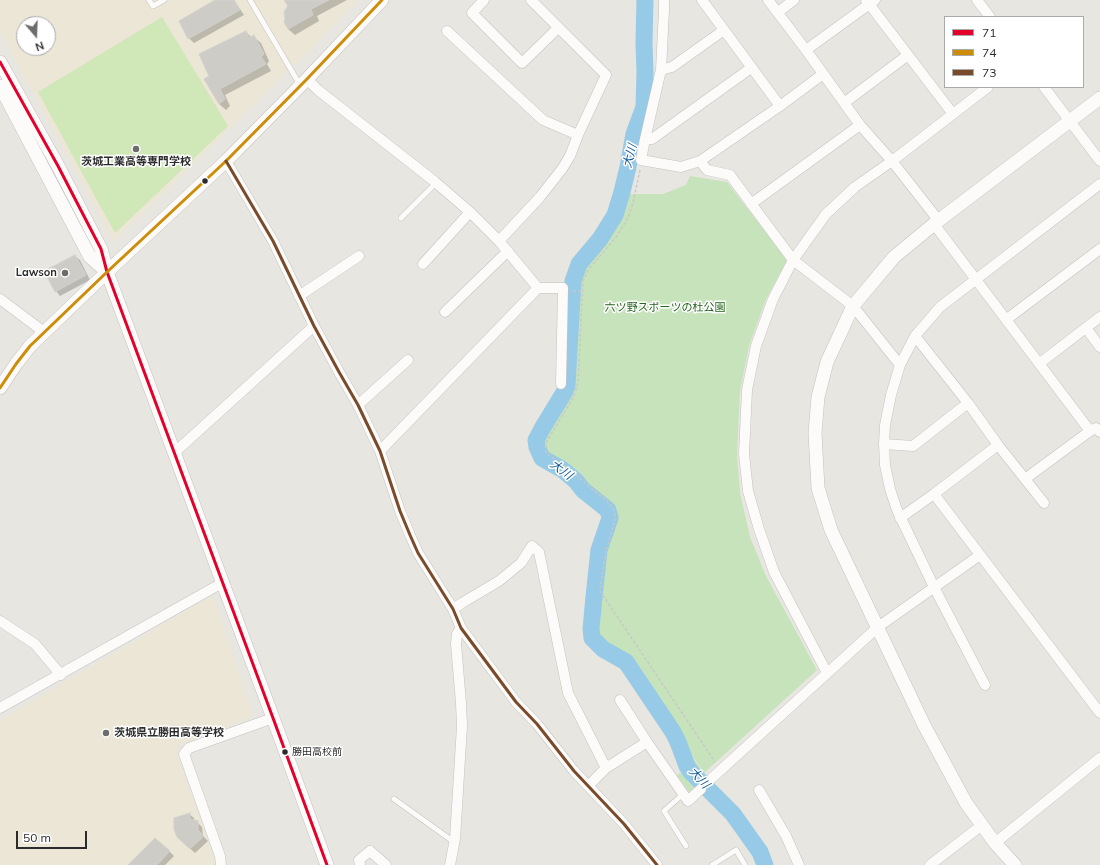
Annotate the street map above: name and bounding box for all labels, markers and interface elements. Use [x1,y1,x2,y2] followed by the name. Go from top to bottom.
[16,16,56,56] north arrow
[944,16,1084,88] legend
[982,25,996,40] text: 71
[33,38,46,54] text: N
[982,45,996,60] text: 74
[982,65,996,80] text: 73
[620,143,640,169] water label: 大川
[131,144,141,154] marker: 茨城工業高等専門学校
[81,155,191,169] place label: 茨城工業高等専門学校
[200,176,210,186] unlabelled marker
[16,266,57,280] place label: Lawson
[60,268,70,278] marker: Lawson
[605,301,725,315] park label: 六ツ野スポーツの杜公園
[547,457,575,483] water label: 大川
[114,726,224,740] place label: 茨城県立勝田高等学校
[101,728,111,738] marker: 茨城県立勝田高等学校
[292,746,342,758] place label: 勝田高校前
[280,747,290,757] marker: 勝田高校前
[686,764,712,792] water label: 大川
[18,823,89,849] scale bar
[23,830,51,845] text: 50 m

